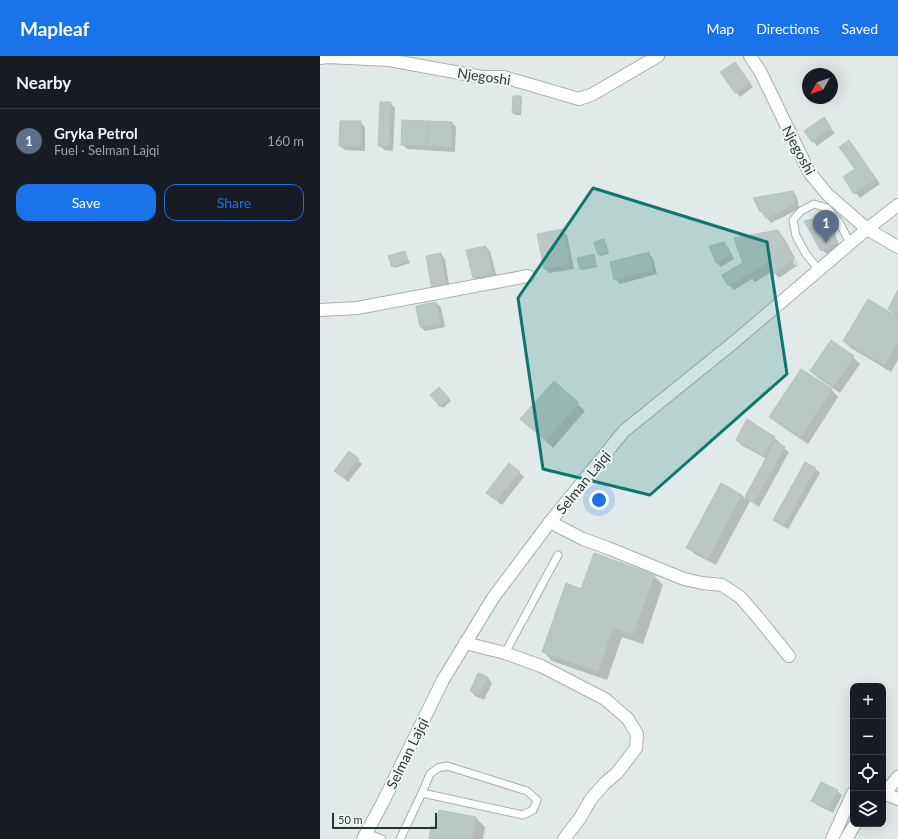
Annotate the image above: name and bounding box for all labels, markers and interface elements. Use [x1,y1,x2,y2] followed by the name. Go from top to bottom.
[20,17,89,40] text: Mapleaf
[707,20,734,37] text: Map
[756,20,819,37] text: Directions
[841,20,878,37] text: Saved
[456,64,512,88] street label: Njegoshi
[802,68,838,104] north arrow
[16,72,71,93] text: Nearby
[779,122,819,178] street label: Njegoshi
[54,124,138,142] text: Gryka Petrol
[25,133,33,149] text: 1
[267,133,304,149] text: 160 m
[54,142,159,158] text: Fuel · Selman Lajqi
[16,184,156,221] button: Save
[164,184,304,221] button: Share
[813,210,839,243] pin: 1
[552,447,614,517] street label: Selman Lajqi
[589,490,609,510] your location
[850,683,886,827] map controls
[850,683,886,719] button: +
[383,715,431,791] street label: Selman Lajqi
[850,719,886,755] button: −
[850,755,886,791] button: locate
[850,791,886,827] button: layers
[332,811,437,830] scale bar
[338,813,363,826] text: 50 m

